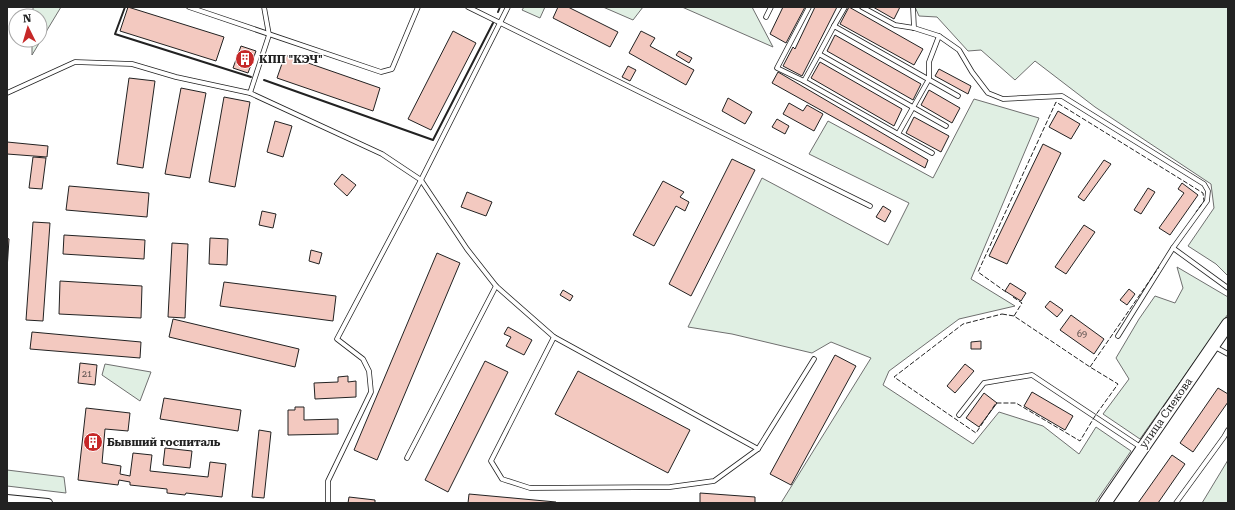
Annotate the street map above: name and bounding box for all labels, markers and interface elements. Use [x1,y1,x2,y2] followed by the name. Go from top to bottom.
[8,8,48,48] north arrow
[22,12,32,25] text: N
[234,48,256,70] building icon: КПП "КЭЧ"
[259,53,323,66] place label: КПП "КЭЧ"
[1077,329,1087,339] house number: 69
[82,369,92,379] house number: 21
[1137,375,1195,451] street label: улица Спекова
[82,431,104,453] building icon: Бывший госпиталь
[107,436,221,449] place label: Бывший госпиталь

